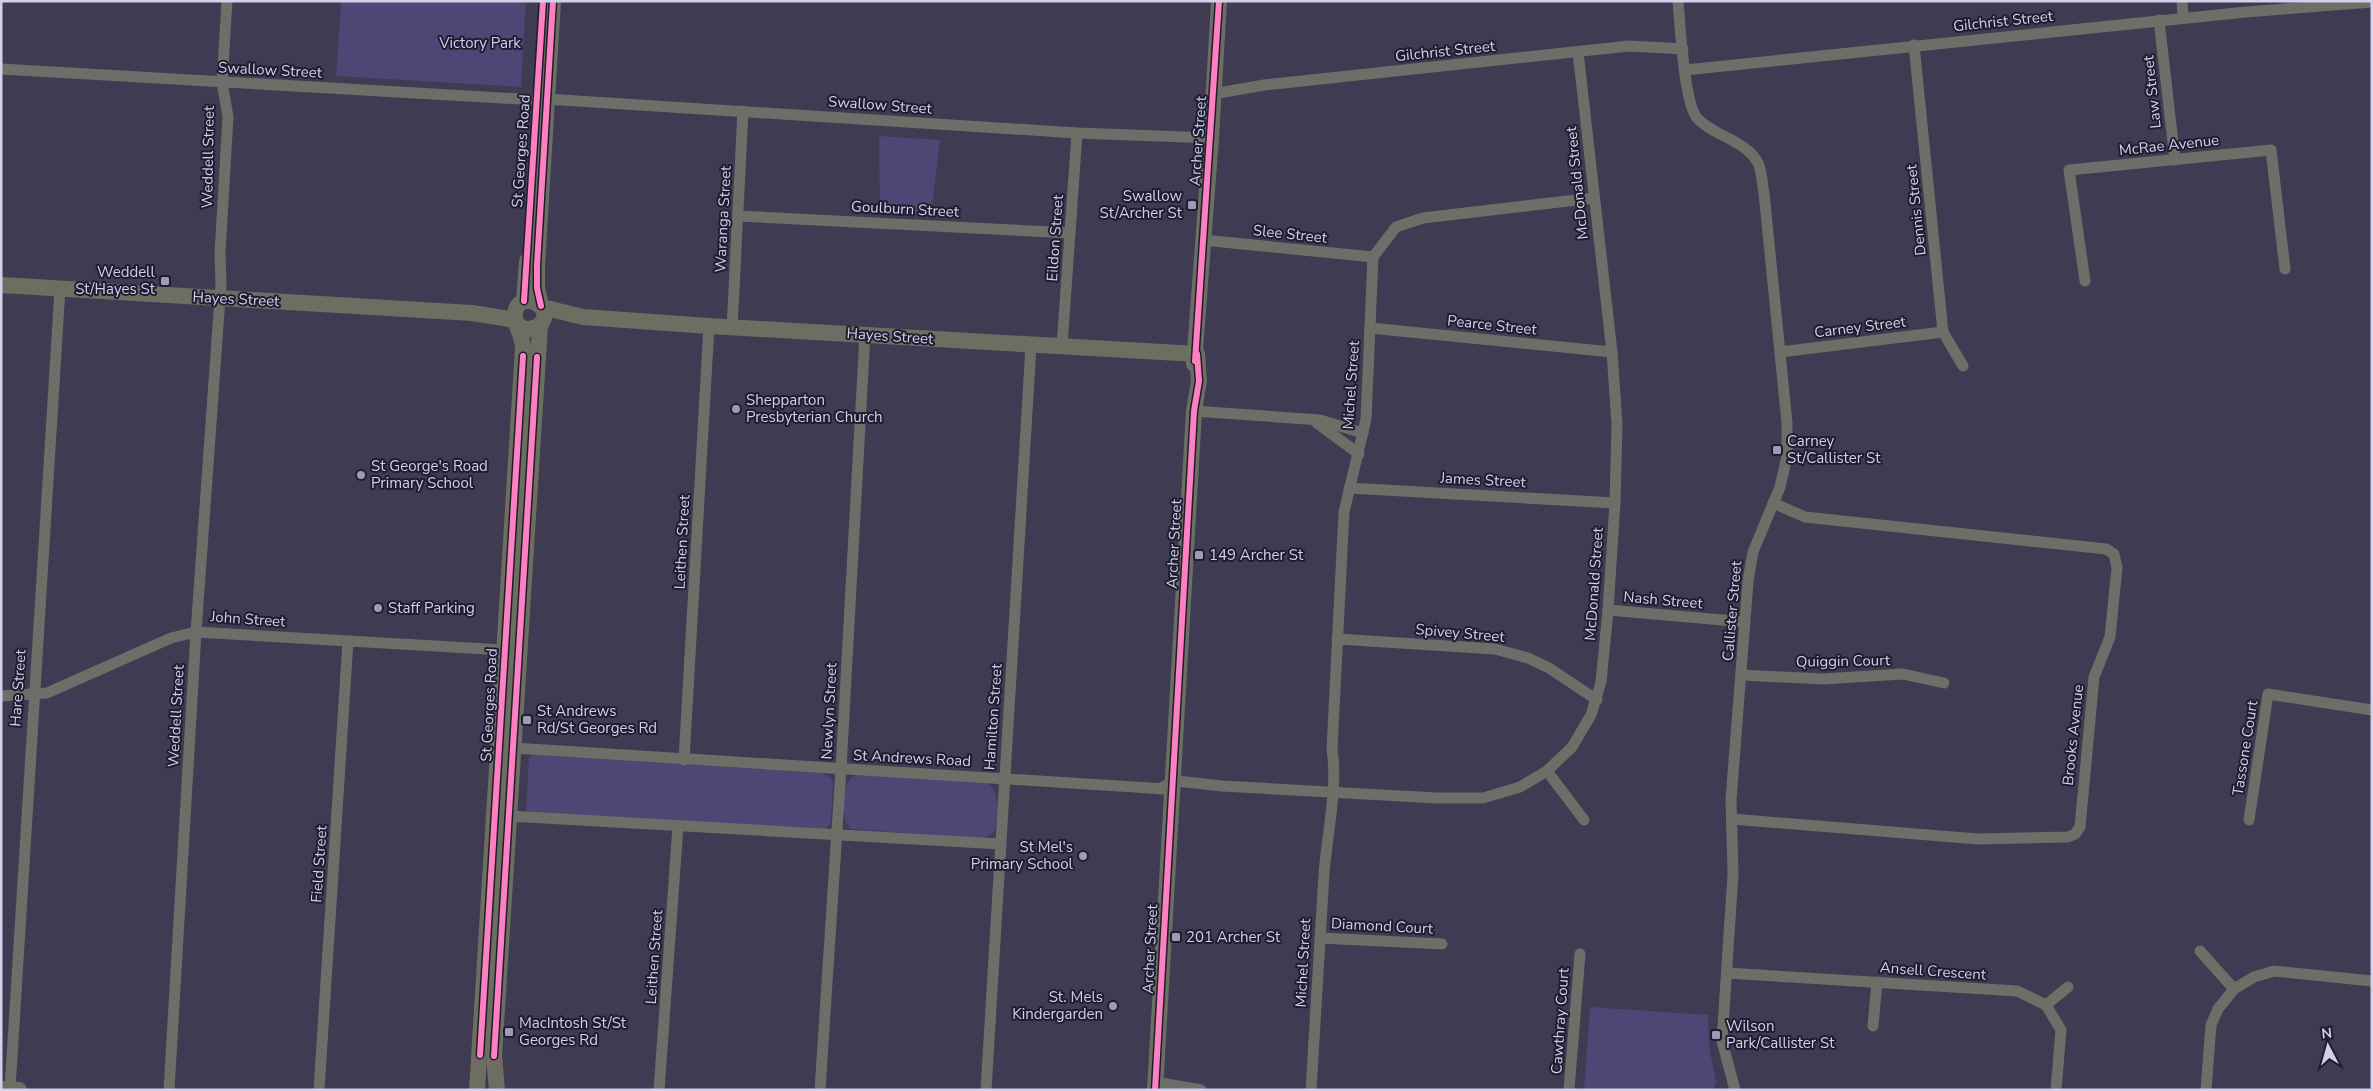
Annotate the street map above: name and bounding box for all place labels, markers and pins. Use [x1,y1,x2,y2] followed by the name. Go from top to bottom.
[1100,186,1183,223] place label: Swallow St/Archer St
[1186,199,1198,211] marker: Swallow St/Archer St
[75,262,156,299] place label: Weddell St/Hayes St
[159,275,171,287] marker: Weddell St/Hayes St
[746,390,882,427] place label: Shepparton Presbyterian Church
[730,403,742,415] marker: Shepparton Presbyterian Church
[1787,431,1881,468] place label: Carney St/Callister St
[1771,444,1783,456] marker: Carney St/Callister St
[371,456,488,493] place label: St George's Road Primary School
[355,469,367,481] marker: St George's Road Primary School
[1209,545,1304,565] place label: 149 Archer St
[1193,549,1205,561] marker: 149 Archer St
[388,598,475,618] place label: Staff Parking
[372,602,384,614] marker: Staff Parking
[537,701,657,738] place label: St Andrews Rd/St Georges Rd
[521,714,533,726] marker: St Andrews Rd/St Georges Rd
[971,837,1074,874] place label: St Mel's Primary School
[1077,850,1089,862] marker: St Mel's Primary School
[1186,927,1281,947] place label: 201 Archer St
[1170,931,1182,943] marker: 201 Archer St
[1012,987,1103,1024] place label: St. Mels Kindergarden
[1107,1000,1119,1012] marker: St. Mels Kindergarden
[519,1013,627,1050] place label: MacIntosh St/St Georges Rd
[1726,1016,1835,1053] place label: Wilson Park/Callister St
[503,1026,515,1038] marker: MacIntosh St/St Georges Rd
[1710,1029,1722,1041] marker: Wilson Park/Callister St

